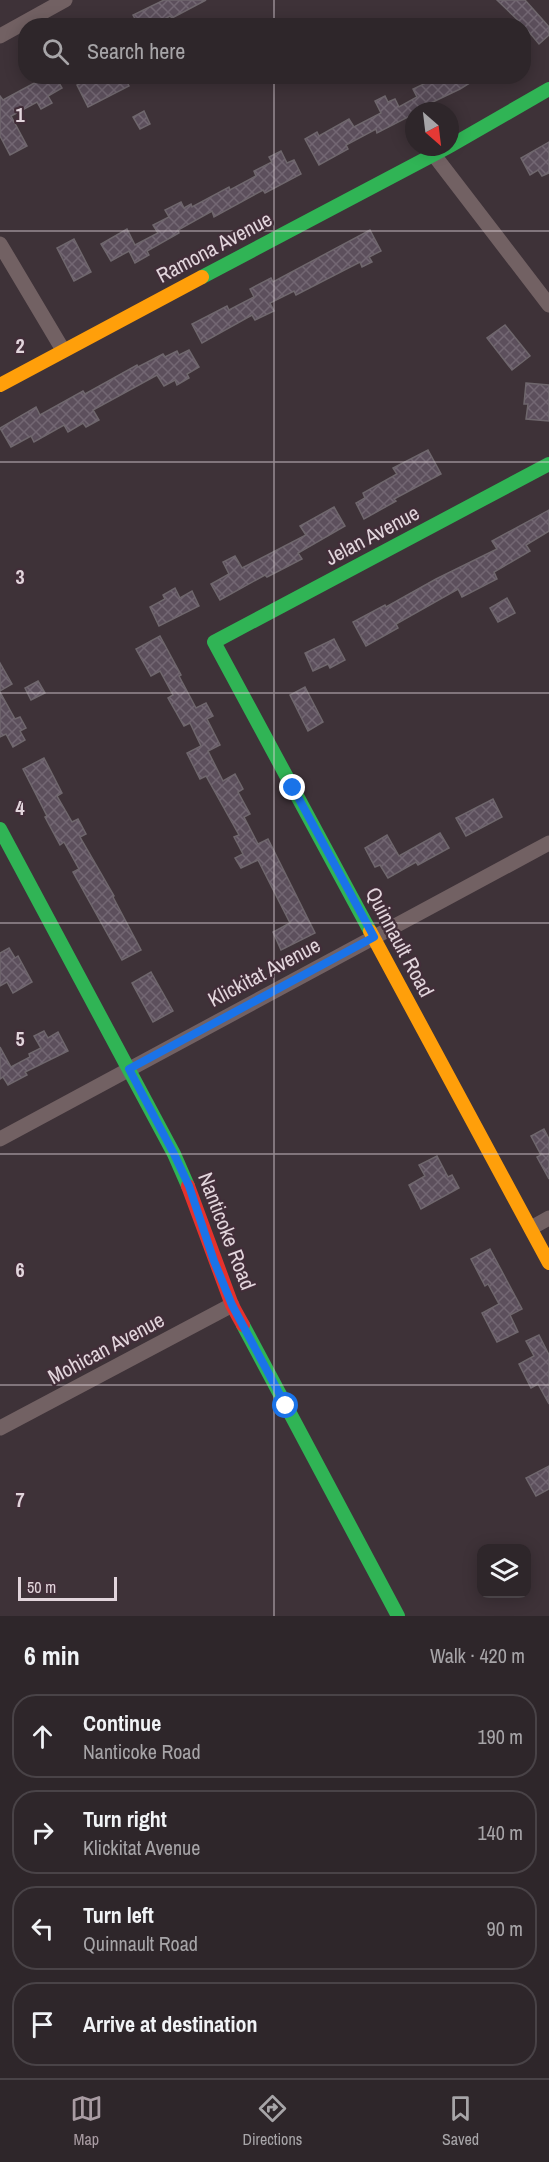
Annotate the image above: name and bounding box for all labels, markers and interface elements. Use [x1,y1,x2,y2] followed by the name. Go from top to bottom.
[18,18,531,84] search box
[39,35,72,68] icon: search
[87,36,185,66] text: Search here
[15,101,25,128] text: 1
[405,102,459,156] north arrow
[151,204,277,290] street label: Ramona Avenue
[15,332,25,359] text: 2
[320,498,424,572] street label: Jelan Avenue
[15,563,25,590] text: 3
[279,774,305,800] route end
[15,794,25,821] text: 4
[359,882,441,1002] street label: Quinnault Road
[203,930,325,1014] street label: Klickitat Avenue
[15,1025,25,1052] text: 5
[191,1168,263,1294] street label: Nanticoke Road
[15,1256,25,1283] text: 6
[43,1305,169,1391] street label: Mohican Avenue
[272,1392,298,1418] route start
[15,1486,25,1513] text: 7
[477,1544,531,1598] map controls
[477,1544,531,1598] button: layers
[18,1574,117,1602] scale bar
[27,1576,56,1598] text: 50 m
[24,1638,80,1673] text: 6 min
[430,1642,525,1669] text: Walk · 420 m
[83,1708,161,1738] text: Continue
[26,1720,59,1753] icon: ahead
[477,1723,523,1750] text: 190 m
[83,1738,201,1765] text: Nanticoke Road
[83,1804,167,1834] text: Turn right
[26,1816,59,1849] icon: right
[477,1819,523,1846] text: 140 m
[83,1834,200,1861] text: Klickitat Avenue
[83,1900,154,1930] text: Turn left
[26,1912,59,1945] icon: left
[487,1915,523,1942] text: 90 m
[83,1930,198,1957] text: Quinnault Road
[26,2008,59,2041] icon: arrive
[83,2009,257,2039] text: Arrive at destination
[70,2092,103,2150] tab: Map
[242,2092,302,2150] tab: Directions
[442,2092,479,2150] tab: Saved

